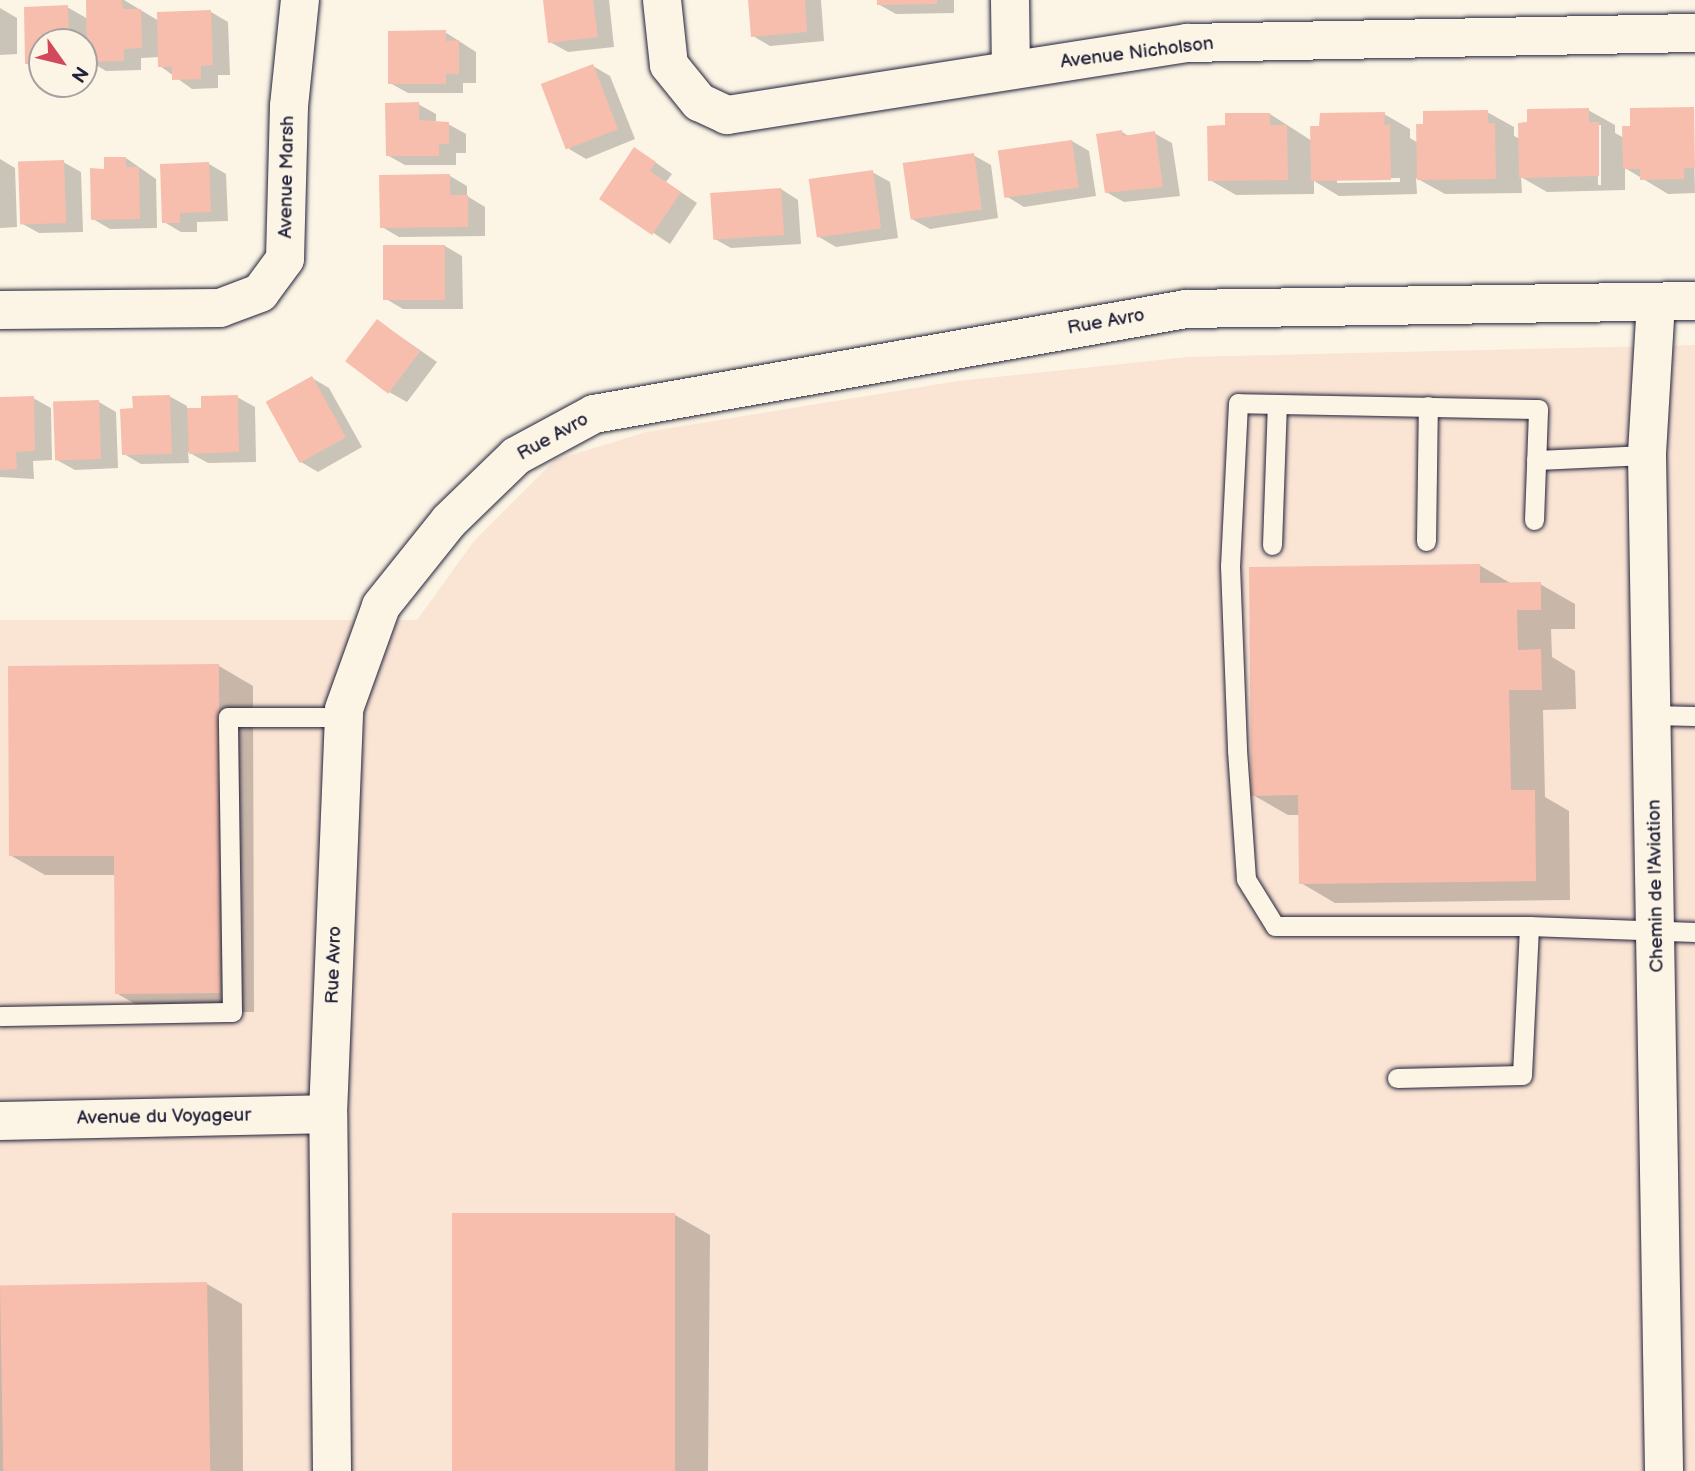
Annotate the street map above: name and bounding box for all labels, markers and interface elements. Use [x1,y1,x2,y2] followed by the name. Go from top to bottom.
[28,28,98,98] north arrow
[1059,32,1215,74] street label: Avenue Nicholson
[66,62,93,86] text: N
[275,115,299,239] street label: Avenue Marsh
[1066,304,1146,340] street label: Rue Avro
[513,408,593,466] street label: Rue Avro
[1643,799,1669,973] street label: Chemin de l'Aviation
[321,926,347,1004] street label: Rue Avro
[76,1104,252,1130] street label: Avenue du Voyageur

